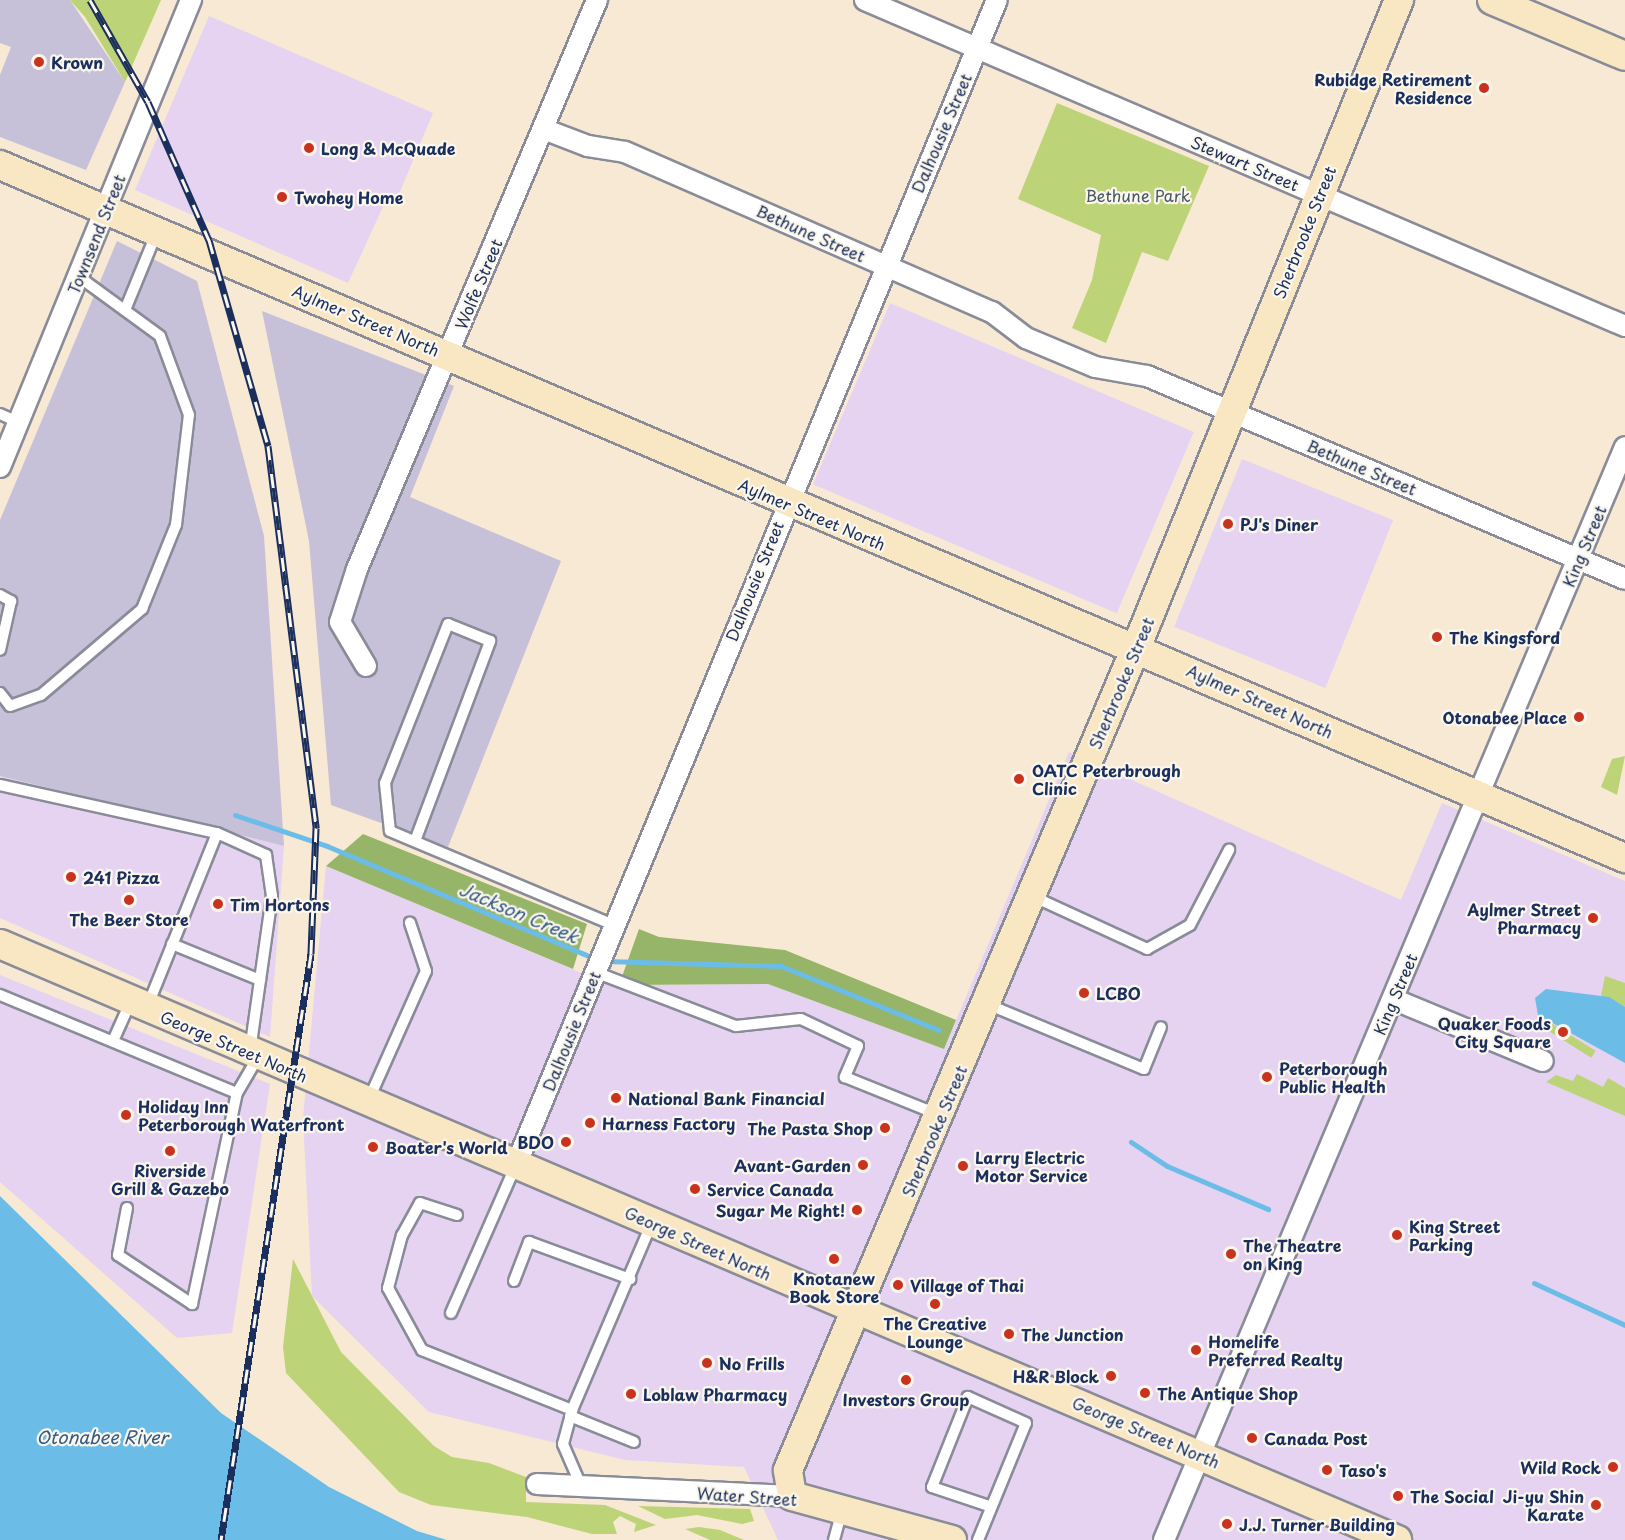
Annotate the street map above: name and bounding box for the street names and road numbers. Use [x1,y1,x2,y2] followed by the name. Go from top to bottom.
[907,70,975,196] street label: Dalhousie Street
[1188,132,1302,194] street label: Stewart Street
[1269,163,1339,301] street label: Sherbrooke Street
[63,172,129,296] street label: Townsend Street
[754,201,868,265] street label: Bethune Street
[450,236,506,332] street label: Wolfe Street
[289,280,443,360] street label: Aylmer Street North
[1305,435,1419,499] street label: Bethune Street
[735,474,889,554] street label: Aylmer Street North
[1558,503,1610,589] street label: King Street
[721,518,787,644] street label: Dalhousie Street
[1085,614,1157,752] street label: Sherbrooke Street
[1184,660,1336,742] street label: Aylmer Street North
[1369,951,1421,1037] street label: King Street
[538,968,604,1094] street label: Dalhousie Street
[157,1006,311,1086] street label: George Street North
[898,1062,970,1200] street label: Sherbrooke Street
[622,1202,774,1284] street label: George Street North
[1069,1392,1223,1472] street label: George Street North
[696,1483,798,1509] street label: Water Street

